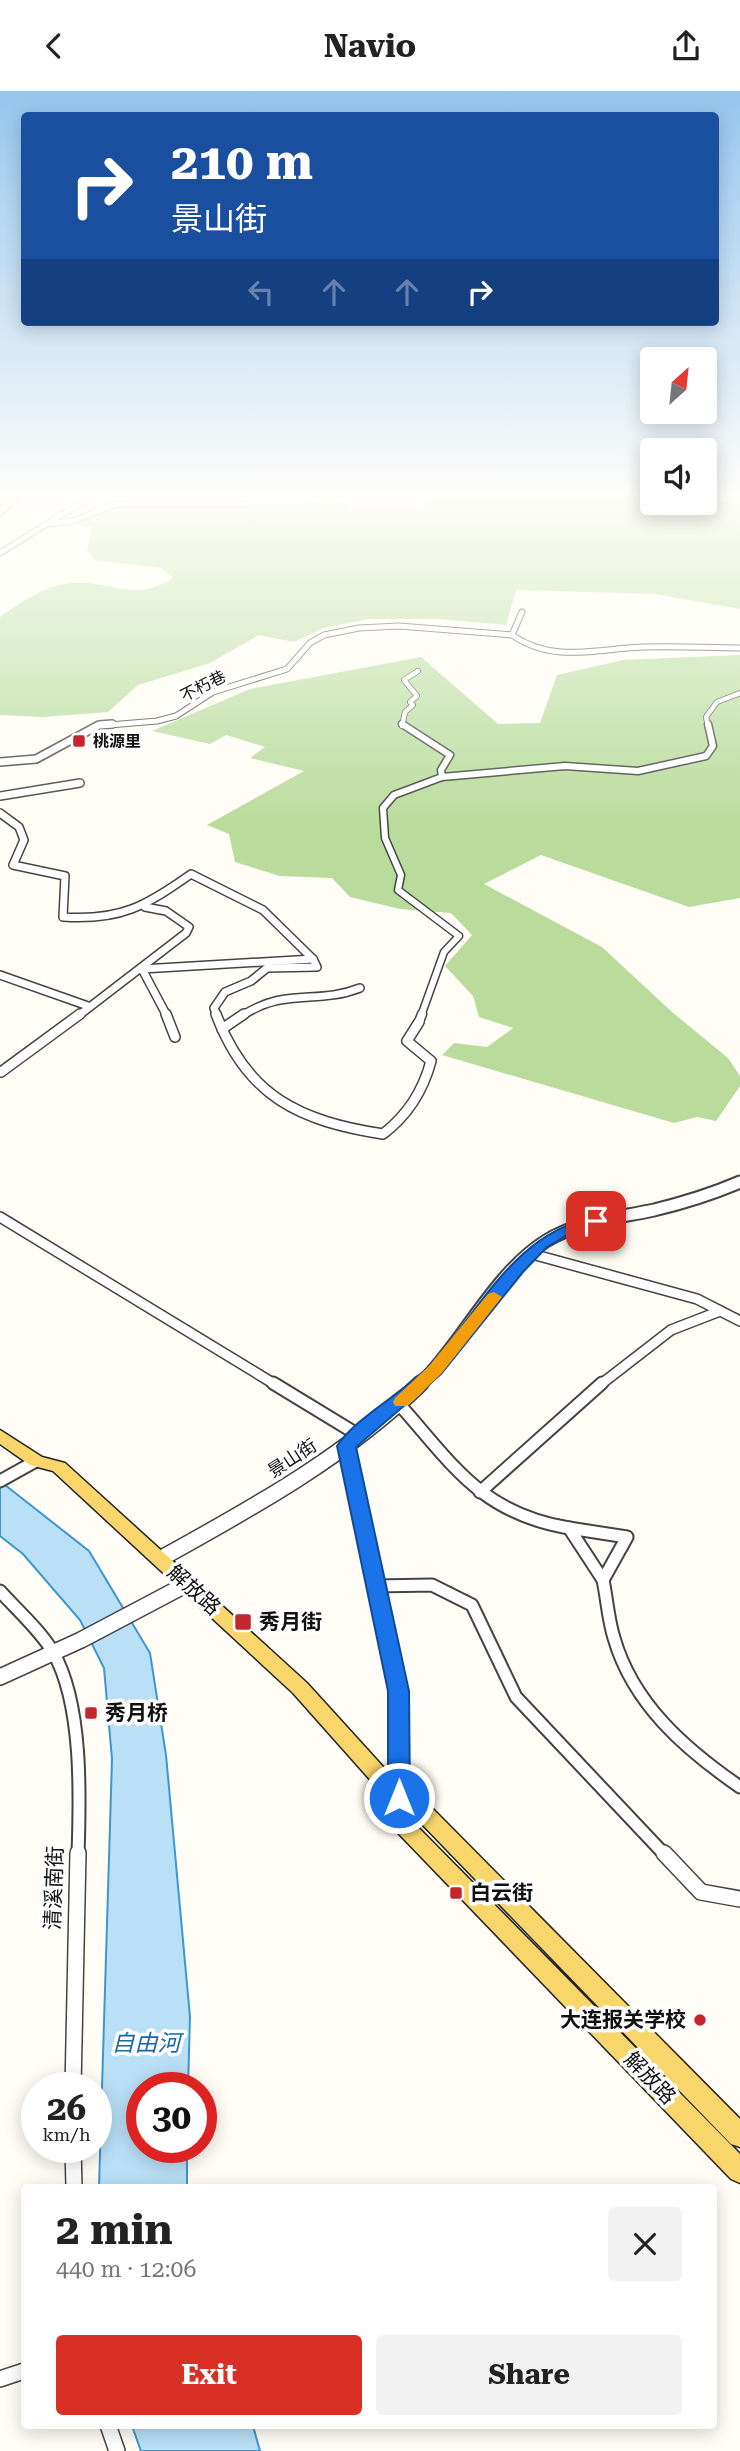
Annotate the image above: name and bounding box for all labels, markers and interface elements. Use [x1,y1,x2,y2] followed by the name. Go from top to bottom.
[35,27,73,65] icon: back
[324,27,416,65] text: Navio
[667,27,705,65] icon: share
[171,134,313,191] text: 210 m
[56,140,147,231] icon: right
[171,200,267,238] text: 景山街
[242,273,280,311] icon: left
[315,273,353,311] icon: ahead
[388,273,426,311] icon: ahead
[461,273,499,311] icon: right
[640,347,718,423] north arrow
[640,347,717,515] map controls
[640,438,717,515] button: sound
[177,667,229,705] street label: 不朽巷
[93,732,141,751] place label: 桃源里
[71,733,87,749] marker: 桃源里
[566,1191,626,1251] pin
[577,1202,615,1240] icon: arrive
[264,1434,320,1482] street label: 景山街
[163,1560,225,1620] street label: 解放路
[259,1610,322,1634] place label: 秀月街
[233,1612,253,1632] marker: 秀月街
[105,1701,168,1725] place label: 秀月桥
[83,1705,99,1721] marker: 秀月桥
[362,1761,436,1835] position arrow
[41,1846,67,1930] street label: 清溪南街
[470,1881,533,1905] place label: 白云街
[448,1885,464,1901] marker: 白云街
[560,2008,686,2032] place label: 大连报关学校
[692,2012,708,2028] marker: 大连报关学校
[112,2030,185,2057] water label: 自由河
[619,2047,681,2109] street label: 解放路
[126,2072,217,2163] speed limit sign: 30
[47,2088,86,2129] text: 26
[42,2124,91,2145] text: km/h
[56,2205,173,2254] text: 2 min
[608,2207,682,2281] button: close
[56,2256,196,2283] text: 440 m · 12:06
[56,2335,362,2415] button: Exit
[376,2335,682,2415] button: Share

